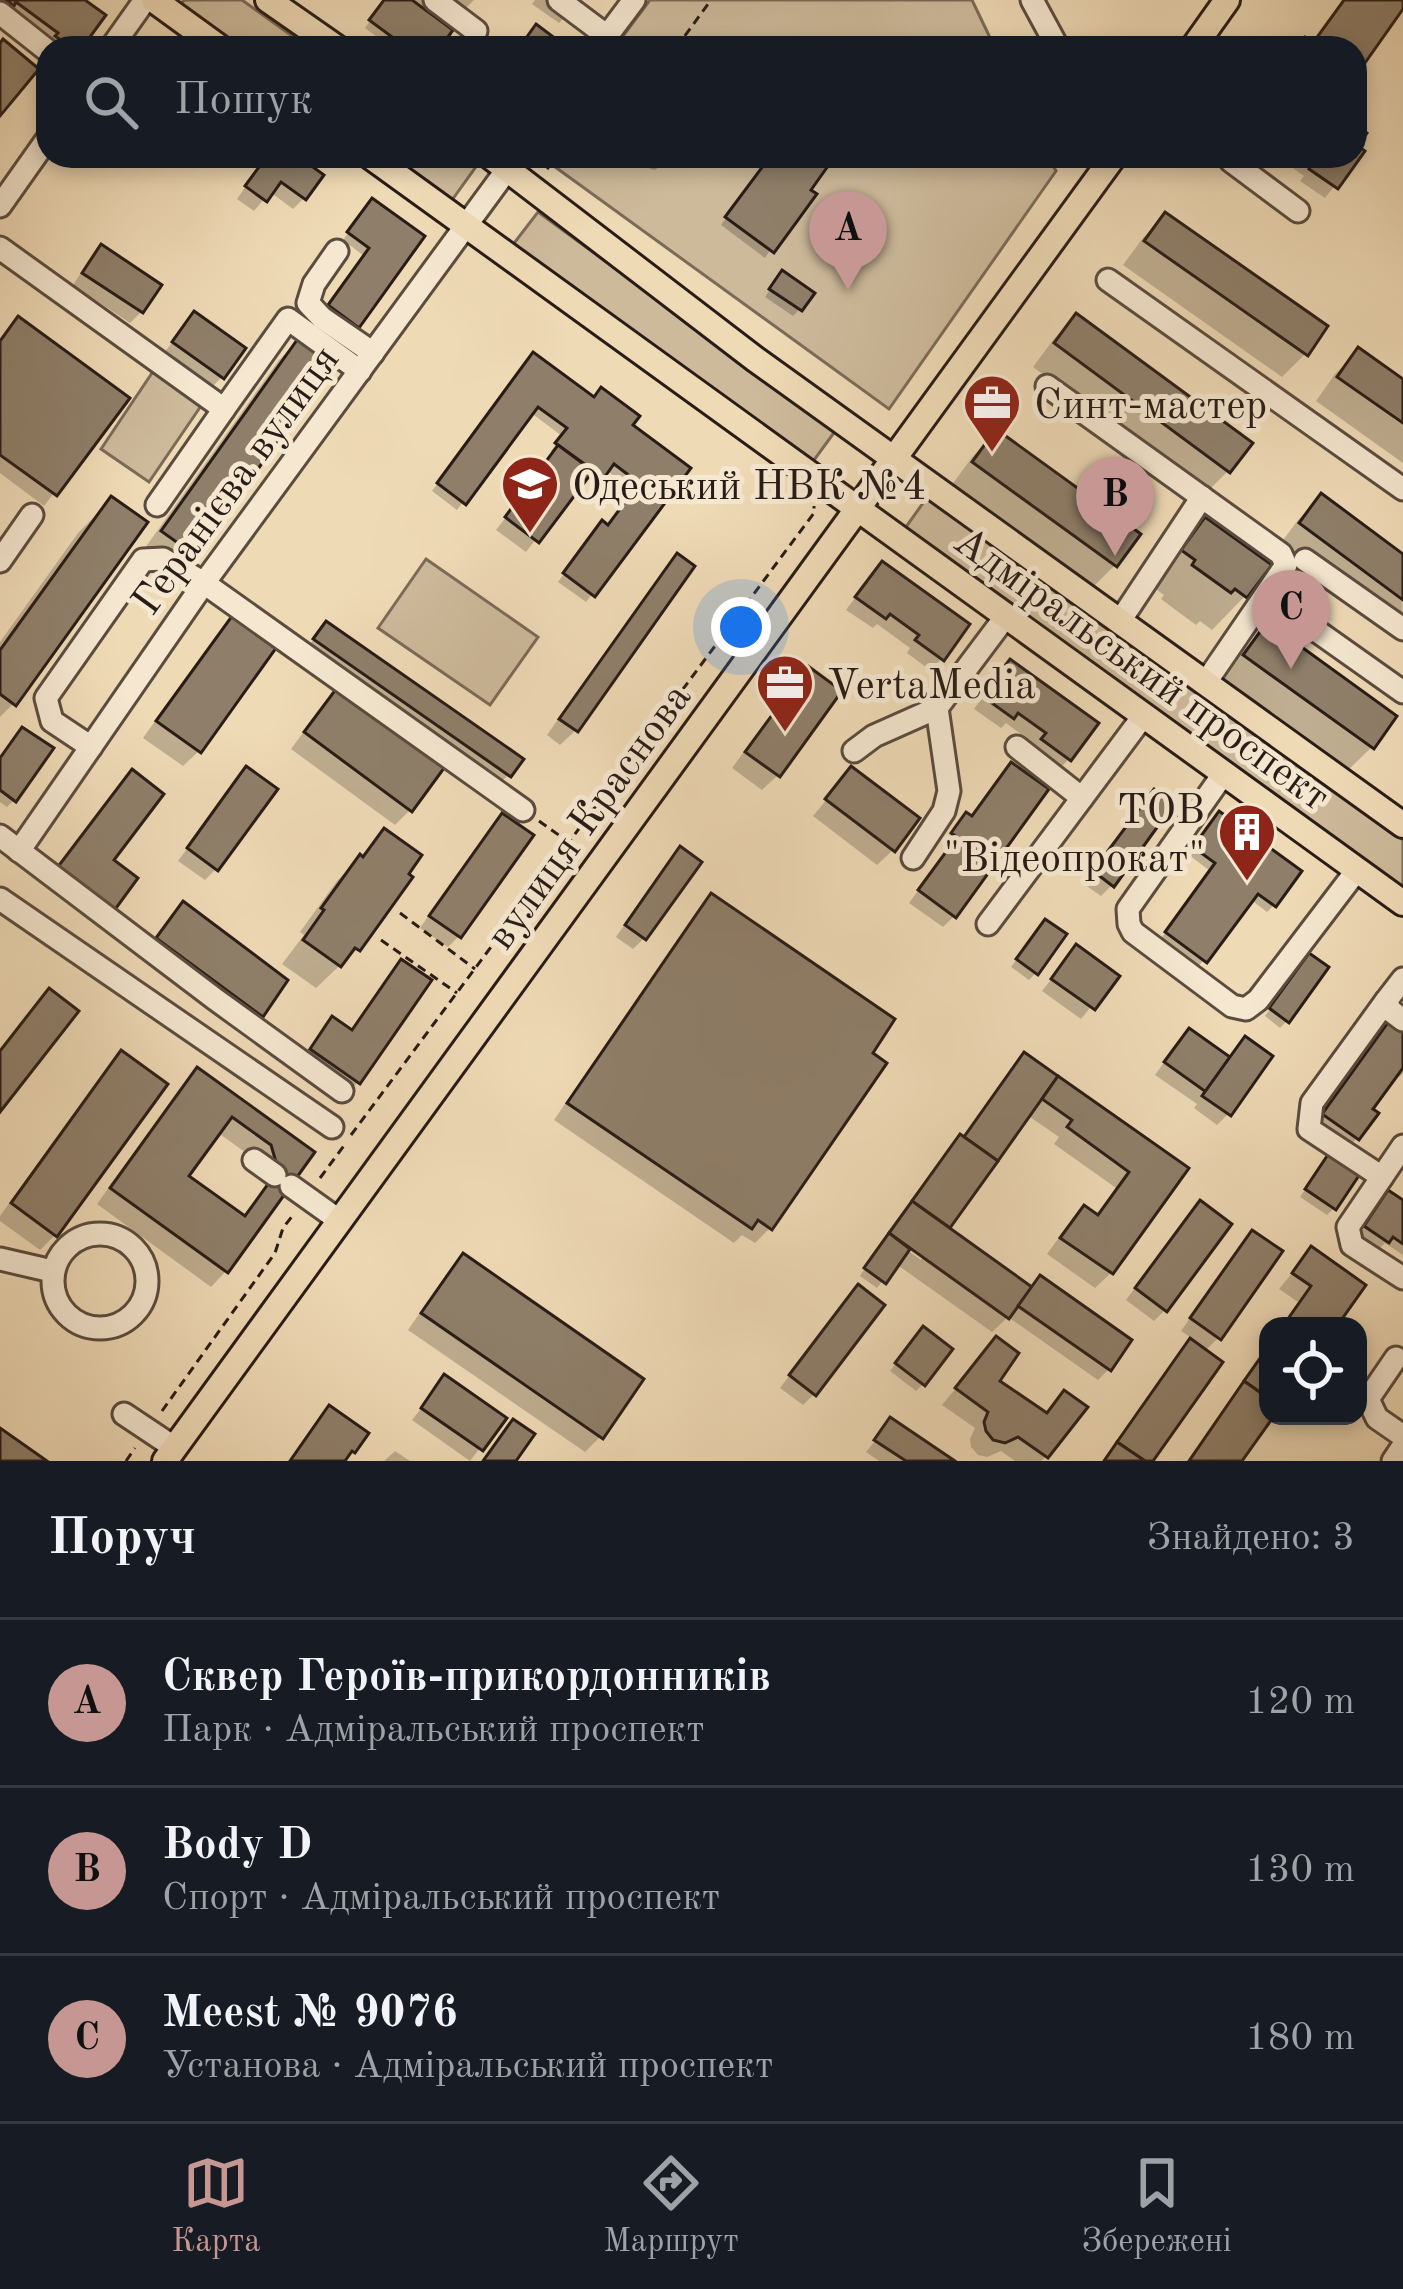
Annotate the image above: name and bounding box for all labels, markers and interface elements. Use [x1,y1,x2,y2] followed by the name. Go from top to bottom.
[36,36,1367,168] search box
[78,69,144,135] icon: search
[174,79,313,124] text: Пошук
[809,191,887,290] pin: A
[126,339,348,623] street label: Геранієва вулиця
[961,372,1023,454] office icon: Синт-мастер
[1034,386,1267,428] place label: Синт-мастер
[499,453,561,535] school or university icon: Одеський НВК №4
[1076,457,1154,556] pin: B
[572,467,926,509] place label: Одеський НВК №4
[945,520,1336,820] street label: Адміральський проспект
[1252,570,1330,669] pin: C
[711,597,771,657] your location
[754,652,816,734] office icon: VertaMedia
[827,666,1036,708] place label: VertaMedia
[480,677,700,958] street label: вулиця Краснова
[944,791,1205,881] place label: ТОВ "Відеопрокат"
[1216,801,1278,883] building icon: ТОВ "Відеопрокат"
[1259,1317,1367,1425] map controls
[1259,1317,1367,1425] button: locate
[48,1514,196,1565] text: Поруч
[1147,1519,1355,1558] text: Знайдено: 3
[162,1656,771,1701] text: Сквер Героїв-прикордонників
[72,1683,102,1722] text: A
[1245,1683,1355,1722] text: 120 m
[162,1711,705,1750] text: Парк · Адміральський проспект
[162,1824,312,1869] text: Body D
[73,1851,101,1890] text: B
[1245,1851,1355,1890] text: 130 m
[162,1879,720,1918] text: Спорт · Адміральський проспект
[162,1992,458,2037] text: Meest № 9076
[74,2019,100,2058] text: C
[1245,2019,1355,2058] text: 180 m
[162,2047,773,2086] text: Установа · Адміральський проспект
[171,2150,261,2263] tab: Карта
[603,2150,739,2263] tab: Маршрут
[1081,2150,1232,2263] tab: Збережені

